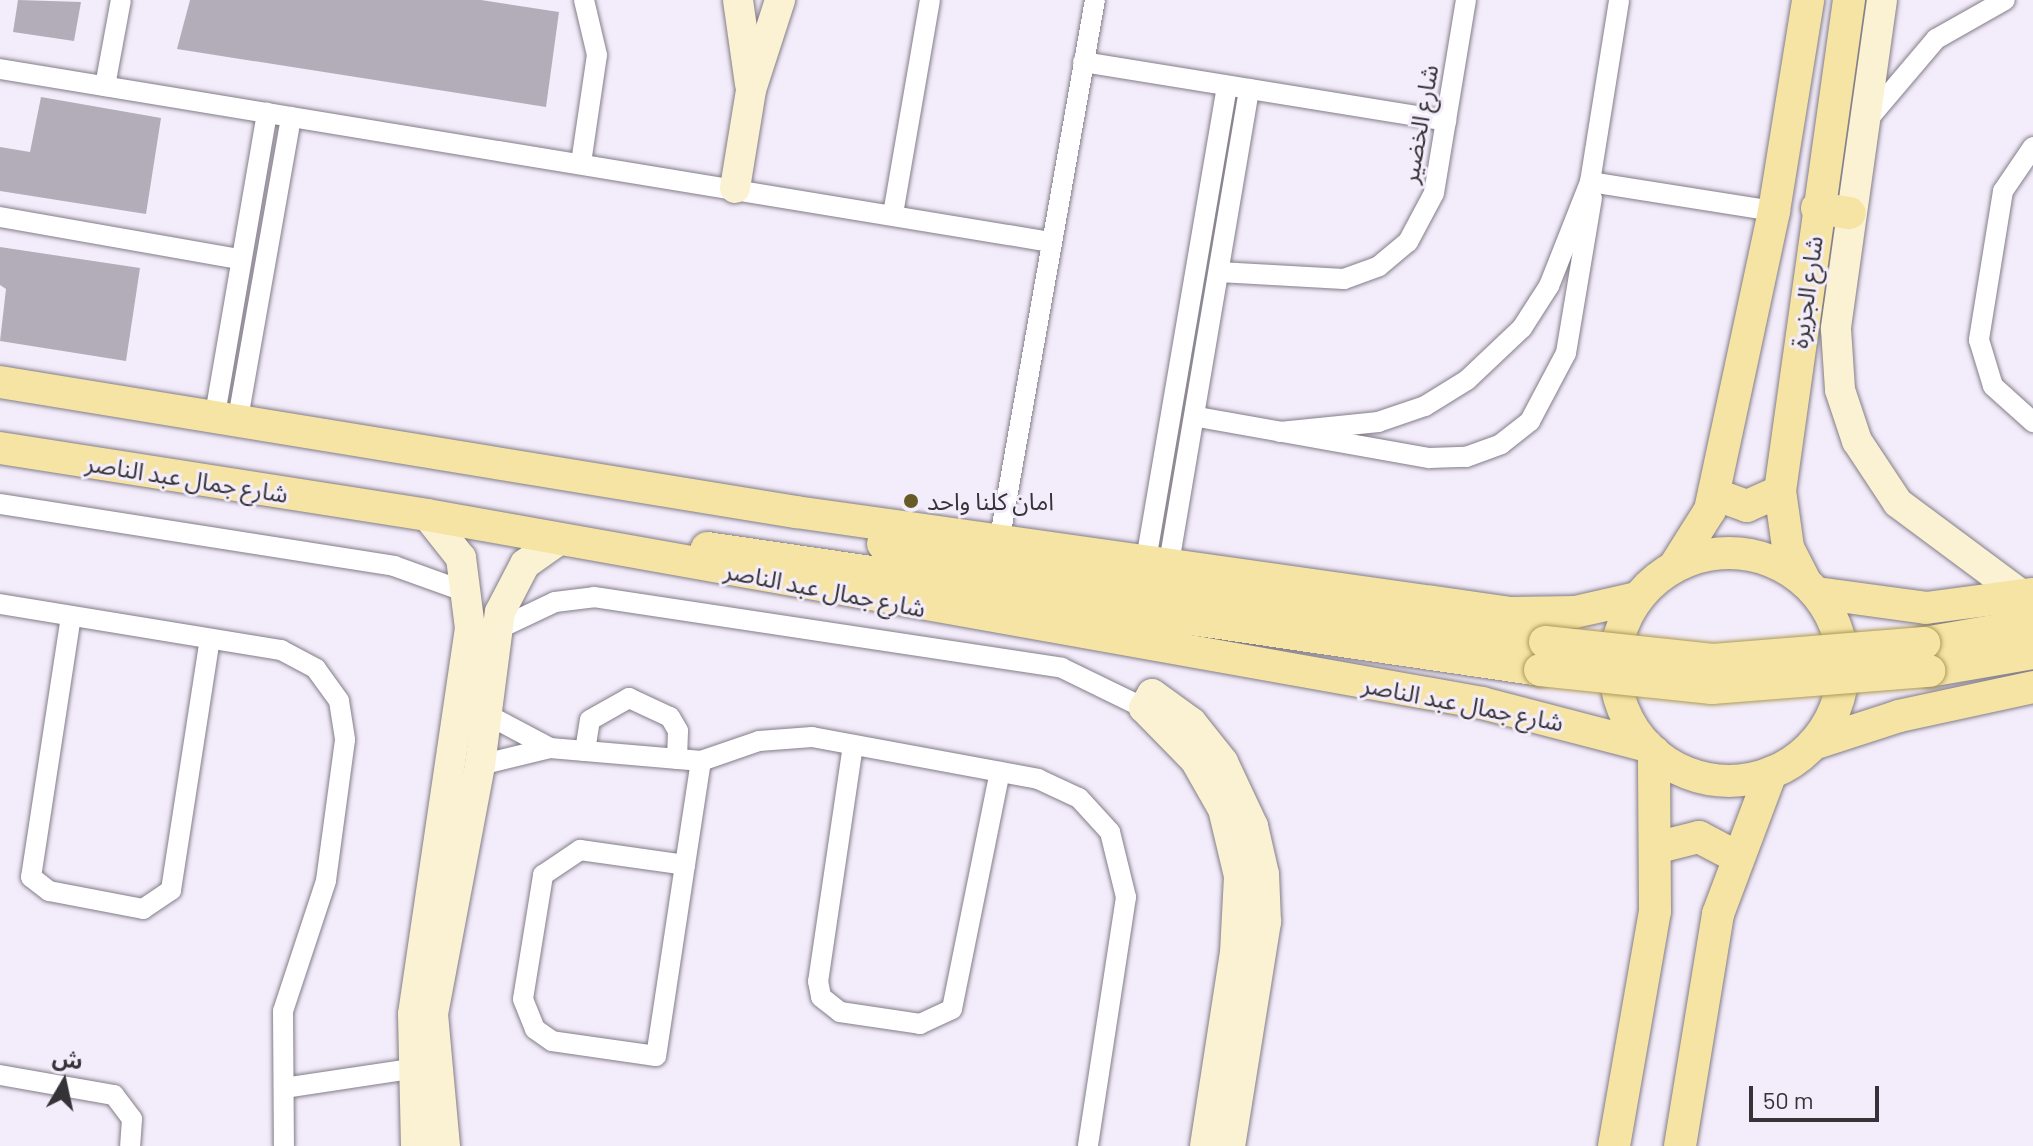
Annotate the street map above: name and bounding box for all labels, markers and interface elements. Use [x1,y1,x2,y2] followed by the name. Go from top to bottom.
[1394,62,1444,186] street label: شارع الخضير
[1784,234,1828,350] street label: شارع الجزيرة
[84,448,290,508] street label: شارع جمال عبد الناصر
[927,487,1054,515] place label: امان كلنا واحد
[902,492,920,510] marker: امان كلنا واحد
[722,555,928,623] street label: شارع جمال عبد الناصر
[1360,669,1566,737] street label: شارع جمال عبد الناصر
[24,1042,104,1122] north arrow
[51,1043,85,1073] text: ش
[1753,1070,1883,1120] scale bar
[1763,1085,1814,1114] text: 50 m

